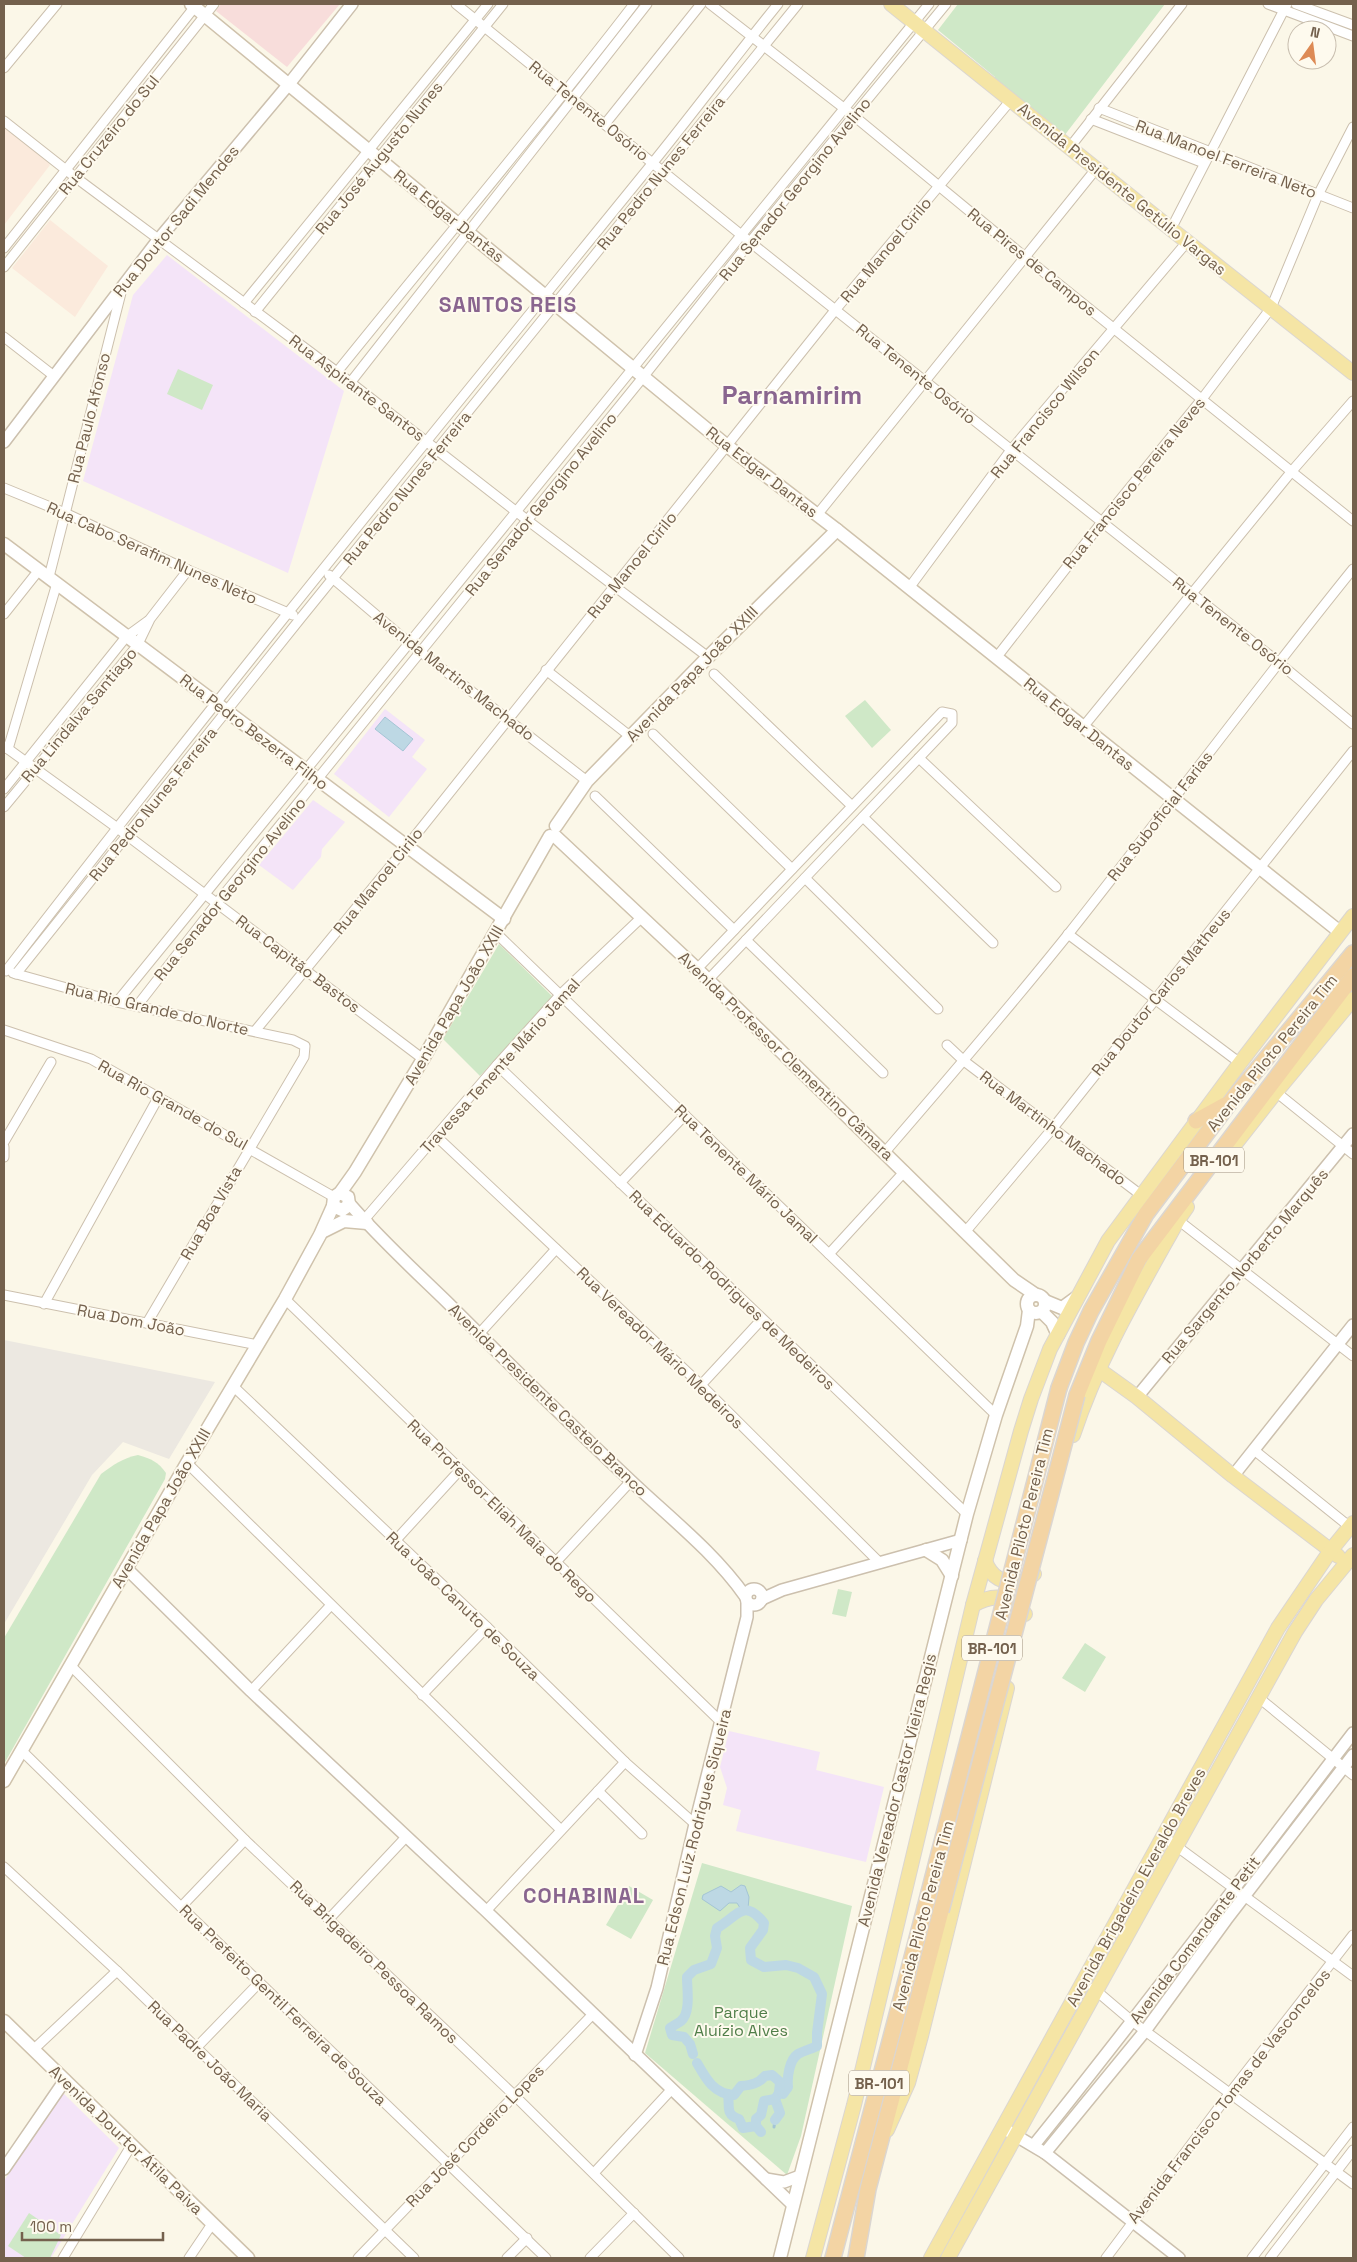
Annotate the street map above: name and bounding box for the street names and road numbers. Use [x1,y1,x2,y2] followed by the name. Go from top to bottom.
[525,56,653,166] street label: Rua Tenente Osório
[54,71,164,199] street label: Rua Cruzeiro do Sul
[311,77,447,239] street label: Rua José Augusto Nunes
[592,92,730,254] street label: Rua Pedro Nunes Ferreira
[714,93,876,285] street label: Rua Senador Georgino Avelino
[1013,98,1231,280] street label: Avenida Presidente Getúlio Vargas
[1132,115,1320,203] street label: Rua Manoel Ferreira Neto
[108,141,244,301] street label: Rua Doutor Sadi Mendes
[389,165,509,267] street label: Rua Edgar Dantas
[836,193,936,307] street label: Rua Manoel Cirilo
[963,203,1101,321] street label: Rua Pires de Campos
[852,319,980,429] street label: Rua Tenente Osório
[285,330,429,446] street label: Rua Aspirante Santos
[986,343,1104,483] street label: Rua Francisco Wilson
[63,351,115,485] street label: Rua Paulo Afonso
[1058,393,1210,573] street label: Rua Francisco Pereira Neves
[338,407,476,569] street label: Rua Pedro Nunes Ferreira
[460,408,622,600] street label: Rua Senador Georgino Avelino
[702,422,822,522] street label: Rua Edgar Dantas
[44,497,260,609] street label: Rua Cabo Serafim Nunes Neto
[582,507,682,623] street label: Rua Manoel Cirilo
[1168,572,1298,680] street label: Rua Tenente Osório
[621,602,763,746] street label: Avenida Papa João XXIII
[369,606,539,746] street label: Avenida Martins Machado
[16,643,142,787] street label: Rua Lindalva Santiago
[176,669,332,795] street label: Rua Pedro Bezerra Filho
[1019,673,1139,775] street label: Rua Edgar Dantas
[84,723,222,885] street label: Rua Pedro Nunes Ferreira
[1103,747,1217,885] street label: Rua Suboficial Farias
[149,793,311,985] street label: Rua Senador Georgino Avelino
[328,823,428,939] street label: Rua Manoel Cirilo
[1087,904,1235,1080] street label: Rua Doutor Carlos Matheus
[232,910,364,1018] street label: Rua Capitão Bastos
[400,921,508,1089] street label: Avenida Papa João XXIII
[674,947,898,1165] street label: Avenida Professor Clementino Câmara
[1202,970,1342,1136] street label: Avenida Piloto Pereira Tim
[416,974,584,1158] street label: Travessa Tenente Mário Jamal
[63,978,251,1040] street label: Rua Rio Grande do Norte
[94,1055,252,1155] street label: Rua Rio Grande do Sul
[975,1066,1131,1190] street label: Rua Martinho Machado
[670,1100,822,1248] street label: Rua Tenente Mário Jamal
[1184,1148,1244,1172] road number: BR-101
[176,1162,246,1264] street label: Rua Boa Vista
[1157,1164,1333,1368] street label: Rua Sargento Norberto Marquês
[624,1186,840,1394] street label: Rua Eduardo Rodrigues de Medeiros
[572,1263,748,1433] street label: Rua Vereador Mário Medeiros
[75,1299,187,1341] street label: Rua Dom João
[444,1299,652,1501] street label: Avenida Presidente Castelo Branco
[403,1415,601,1607] street label: Rua Professor Eliah Maia do Rego
[107,1424,215,1592] street label: Avenida Papa João XXIII
[990,1426,1058,1622] street label: Avenida Piloto Pereira Tim
[382,1527,544,1685] street label: Rua João Canuto de Souza
[962,1636,1022,1660] road number: BR-101
[853,1651,941,1929] street label: Avenida Vereador Castor Vieira Regis
[652,1706,736,1968] street label: Rua Edson Luiz Rodrigues Siqueira
[1061,1764,1211,2010] street label: Avenida Brigadeiro Everaldo Breves
[887,1818,959,2014] street label: Avenida Piloto Pereira Tim
[1125,1852,1265,2028] street label: Avenida Comandante Petit
[285,1876,463,2048] street label: Rua Brigadeiro Pessoa Ramos
[175,1900,391,2110] street label: Rua Prefeito Gentil Ferreira de Souza
[1123,1964,1335,2228] street label: Avenida Francisco Tomas de Vasconcelos
[143,1996,277,2126] street label: Rua Padre João Maria
[401,2060,549,2212] street label: Rua José Cordeiro Lopes
[44,2061,208,2219] street label: Avenida Dourtor Átila Paiva
[849,2070,909,2096] road number: BR-101

